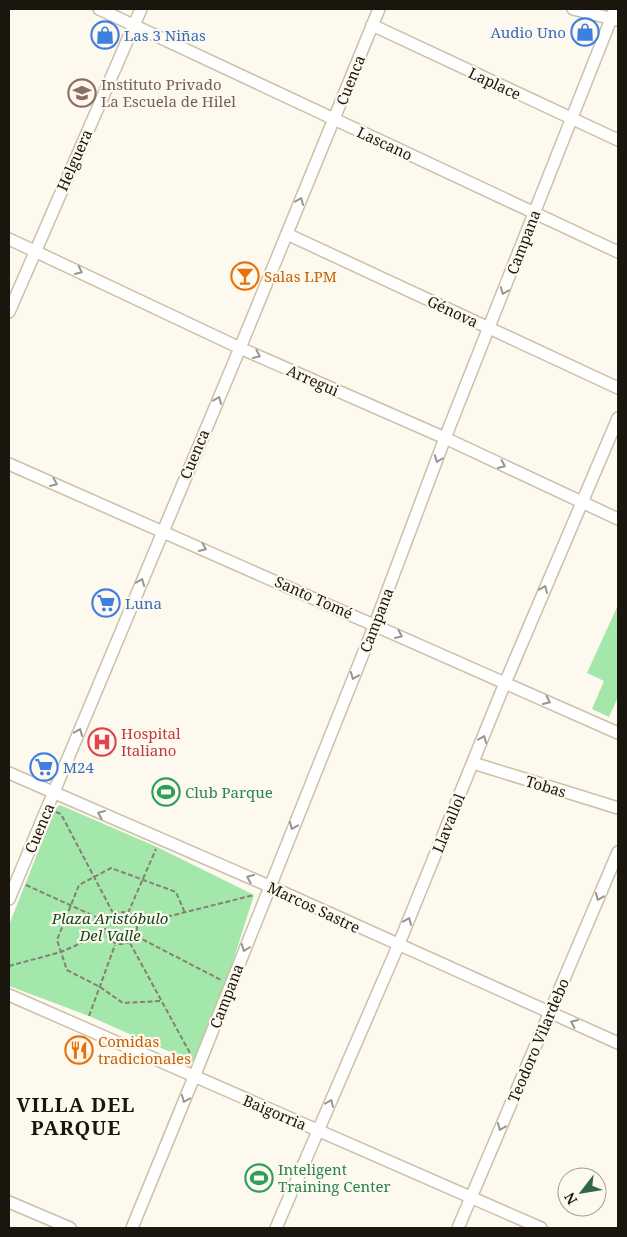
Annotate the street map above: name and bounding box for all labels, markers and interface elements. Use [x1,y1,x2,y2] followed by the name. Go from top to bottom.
[570,17,600,47] shop icon: Audio Uno
[90,20,120,50] shop icon: Las 3 Niñas
[491,22,566,42] place label: Audio Uno
[124,25,206,45] place label: Las 3 Niñas
[331,52,369,108] street label: Cuenca
[466,62,524,104] street label: Laplace
[101,74,236,111] place label: Instituto Privado La Escuela de Hilel
[67,78,97,108] school or university icon: Instituto Privado La Escuela de Hilel
[354,122,416,164] street label: Lascano
[52,126,96,194] street label: Helguera
[295,198,305,206] one-way arrow
[502,207,544,277] street label: Campana
[230,261,260,291] bar icon: Salas LPM
[74,265,83,275] one-way arrow
[264,266,337,286] place label: Salas LPM
[500,286,510,295] one-way arrow
[424,290,482,332] street label: Génova
[252,349,261,360] one-way arrow
[284,360,342,400] street label: Arregui
[211,396,222,405] one-way arrow
[175,426,213,482] street label: Cuenca
[434,454,444,462] one-way arrow
[497,458,506,469] one-way arrow
[49,477,58,488] one-way arrow
[198,541,207,552] one-way arrow
[272,571,356,623] street label: Santo Tomé
[134,578,145,587] one-way arrow
[355,585,397,655] street label: Campana
[539,585,549,593] one-way arrow
[91,588,121,618] supermarket icon: Luna
[125,593,162,613] place label: Luna
[394,629,403,639] one-way arrow
[350,671,360,679] one-way arrow
[542,695,551,706] one-way arrow
[121,723,181,760] place label: Hospital Italiano
[87,727,117,757] hospital icon: Hospital Italiano
[72,728,83,737] one-way arrow
[476,735,487,744] one-way arrow
[29,752,59,782] supermarket icon: M24
[63,757,94,777] place label: M24
[523,770,569,802] street label: Tobas
[151,777,181,807] sports icon: Club Parque
[185,782,273,802] place label: Club Parque
[427,790,469,856] street label: Llavallol
[20,800,58,856] street label: Cuenca
[97,809,106,820] one-way arrow
[289,821,300,830] one-way arrow
[246,873,255,884] one-way arrow
[264,877,364,937] street label: Marcos Sastre
[594,892,605,901] one-way arrow
[51,908,168,945] park label: Plaza Aristóbulo Del Valle
[402,918,412,926] one-way arrow
[241,943,251,951] one-way arrow
[205,961,247,1031] street label: Campana
[503,975,573,1105] street label: Teodoro Vilardebo
[570,1019,579,1030] one-way arrow
[98,1031,191,1068] place label: Comidas tradicionales
[64,1035,94,1065] restaurant icon: Comidas tradicionales
[240,1090,310,1134] street label: Baigorria
[17,1091,135,1141] district label: VILLA DEL PARQUE
[181,1094,192,1103] one-way arrow
[324,1099,334,1108] one-way arrow
[497,1122,508,1131] one-way arrow
[278,1159,391,1196] place label: Inteligent Training Center
[244,1163,274,1193] sports icon: Inteligent Training Center
[557,1167,607,1217] north arrow
[559,1189,581,1209] text: N

